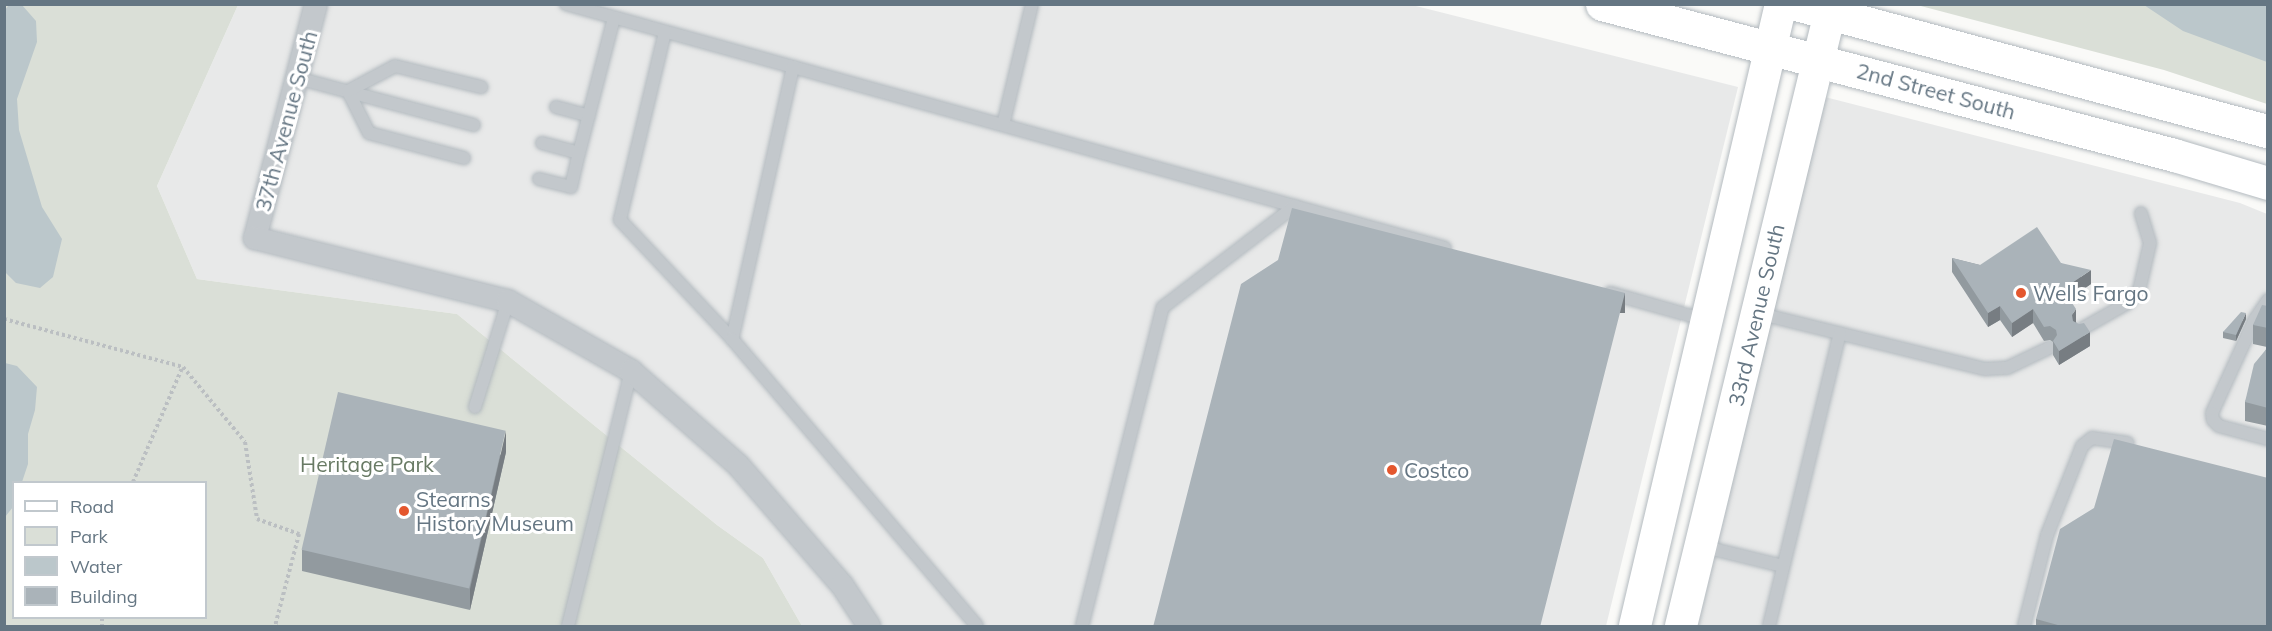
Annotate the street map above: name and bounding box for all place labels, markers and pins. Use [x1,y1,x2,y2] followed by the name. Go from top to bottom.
[2033,280,2149,306] place label: Wells Fargo
[2014,286,2028,300] marker: Wells Fargo
[1404,457,1469,483] place label: Costco
[1385,463,1399,477] marker: Costco
[416,486,574,536] place label: Stearns History Museum
[397,504,411,518] marker: Stearns History Museum

